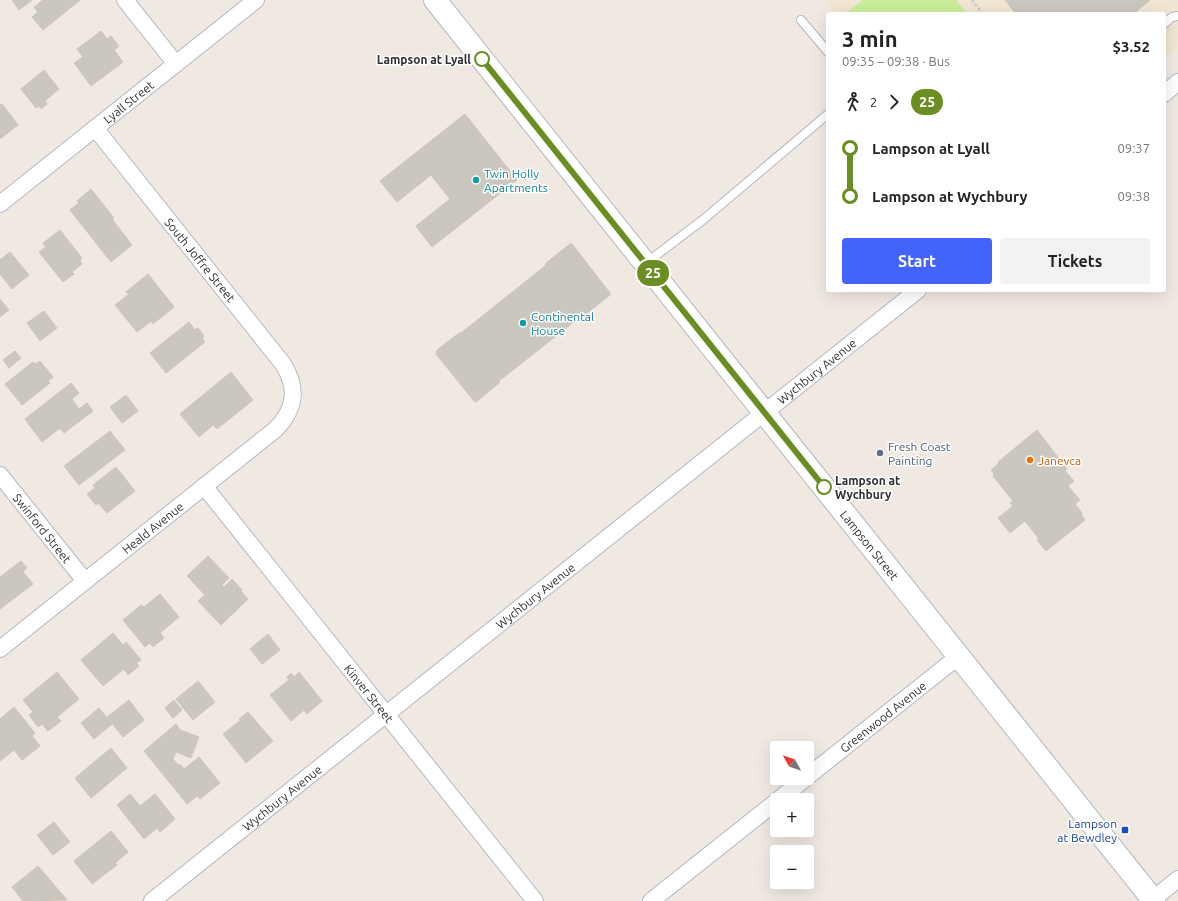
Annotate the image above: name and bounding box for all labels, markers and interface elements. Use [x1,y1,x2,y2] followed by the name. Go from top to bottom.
[842,26,898,51] text: 3 min
[1112,38,1150,55] text: $3.52
[474,51,490,67] marker: Lampson at Lyall
[377,53,471,66] place label: Lampson at Lyall
[842,54,950,68] text: 09:35 – 09:38 · Bus
[101,78,156,126] street label: Lyall Street
[842,91,864,113] icon: walk
[883,91,905,113] icon: forward
[919,94,935,110] text: 25
[870,95,877,109] text: 2
[872,140,990,157] text: Lampson at Lyall
[1117,141,1150,155] text: 09:37
[484,167,548,194] place label: Twin Holly Apartments
[471,175,481,185] marker: Twin Holly Apartments
[872,188,1028,205] text: Lampson at Wychbury
[1117,189,1150,203] text: 09:38
[162,216,238,305] street label: South Joffre Street
[842,238,992,284] button: Start
[1000,238,1150,284] button: Tickets
[635,260,671,286] line badge: 25
[645,265,661,281] text: 25
[531,310,594,337] place label: Continental House
[518,318,528,328] marker: Continental House
[775,336,858,406] street label: Wychbury Avenue
[888,440,951,467] place label: Fresh Coast Painting
[875,448,885,458] marker: Fresh Coast Painting
[1038,454,1081,467] place label: Janevca
[1025,455,1035,465] marker: Janevca
[835,474,900,501] place label: Lampson at Wychbury
[816,479,832,495] marker: Lampson at Wychbury
[11,491,74,565] street label: Swinford Street
[119,499,186,556] street label: Heald Avenue
[838,507,902,582] street label: Lampson Street
[493,560,577,631] street label: Wychbury Avenue
[342,662,397,725] street label: Kinver Street
[837,678,928,755] street label: Greenwood Avenue
[770,741,814,785] north arrow
[770,741,814,889] map controls
[240,762,324,833] street label: Wychbury Avenue
[770,793,814,837] button: +
[1057,817,1117,844] place label: Lampson at Bewdley
[1120,825,1130,835] marker: Lampson at Bewdley
[770,845,814,889] button: −

